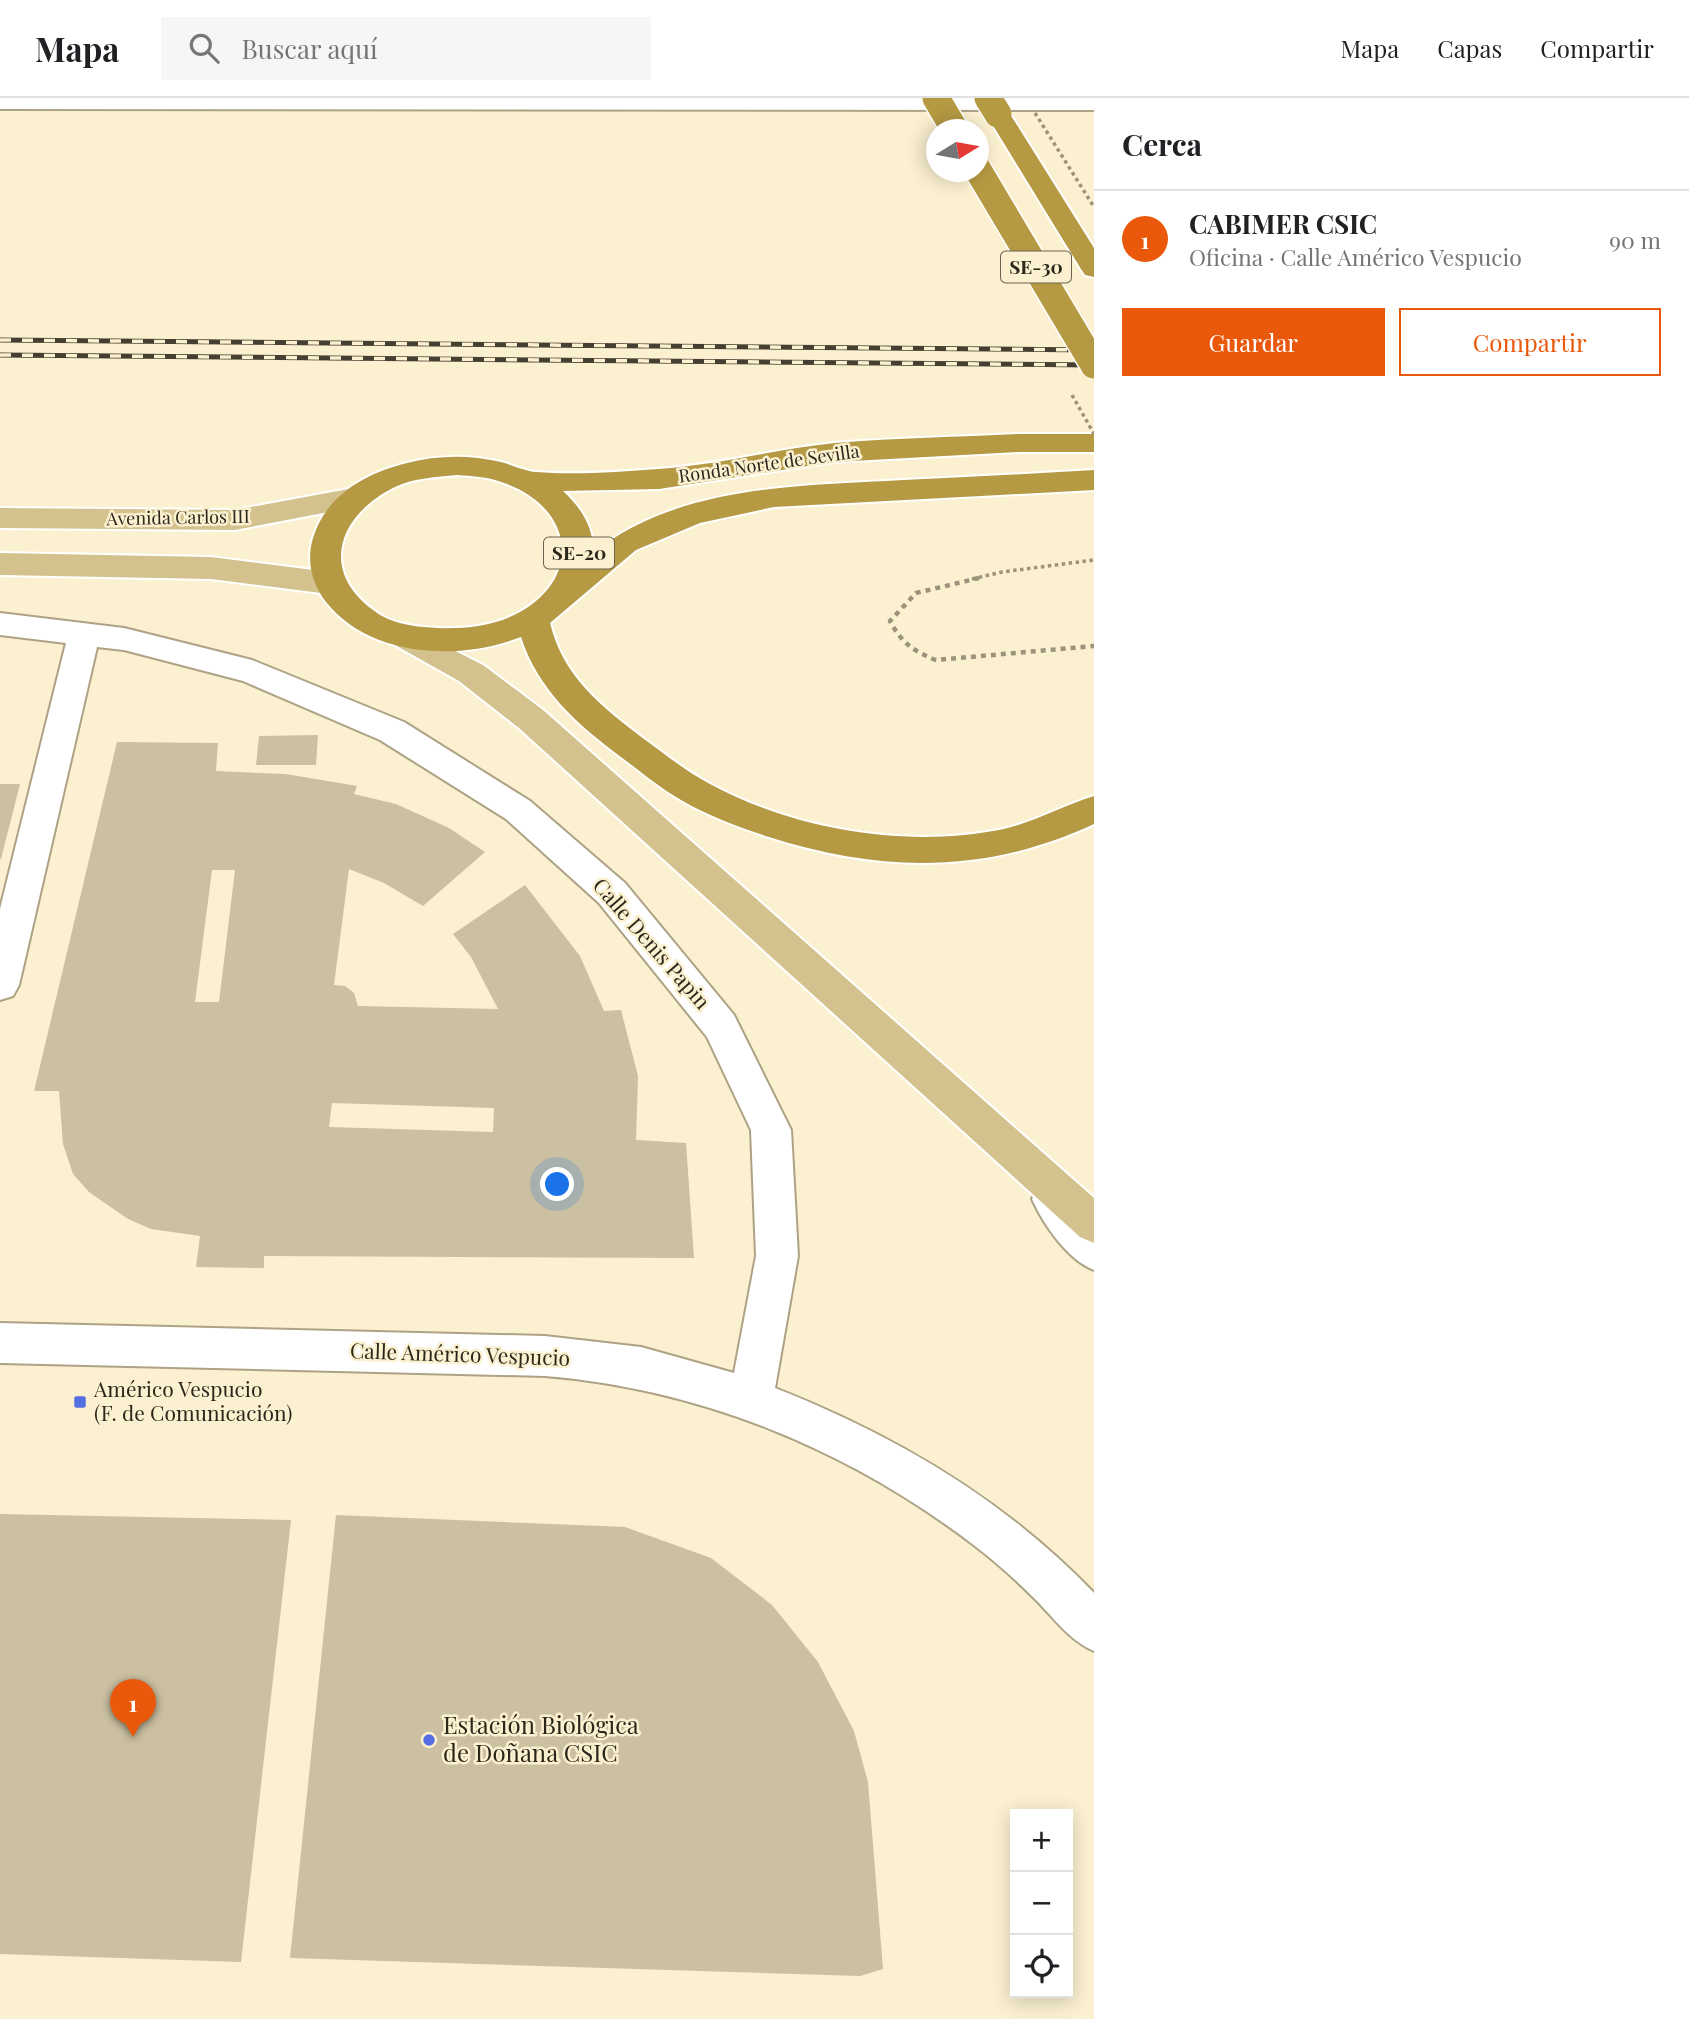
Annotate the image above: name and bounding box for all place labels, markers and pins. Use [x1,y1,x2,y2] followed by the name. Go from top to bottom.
[93,1374,293,1426] place label: Américo Vespucio (F. de Comunicación)
[72,1394,88,1410] marker: Américo Vespucio (F. de Comunicación)
[110,1679,156,1737] pin: 1
[443,1708,639,1768] place label: Estación Biológica de Doñana CSIC
[421,1732,437,1748] marker: Estación Biológica de Doñana CSIC

